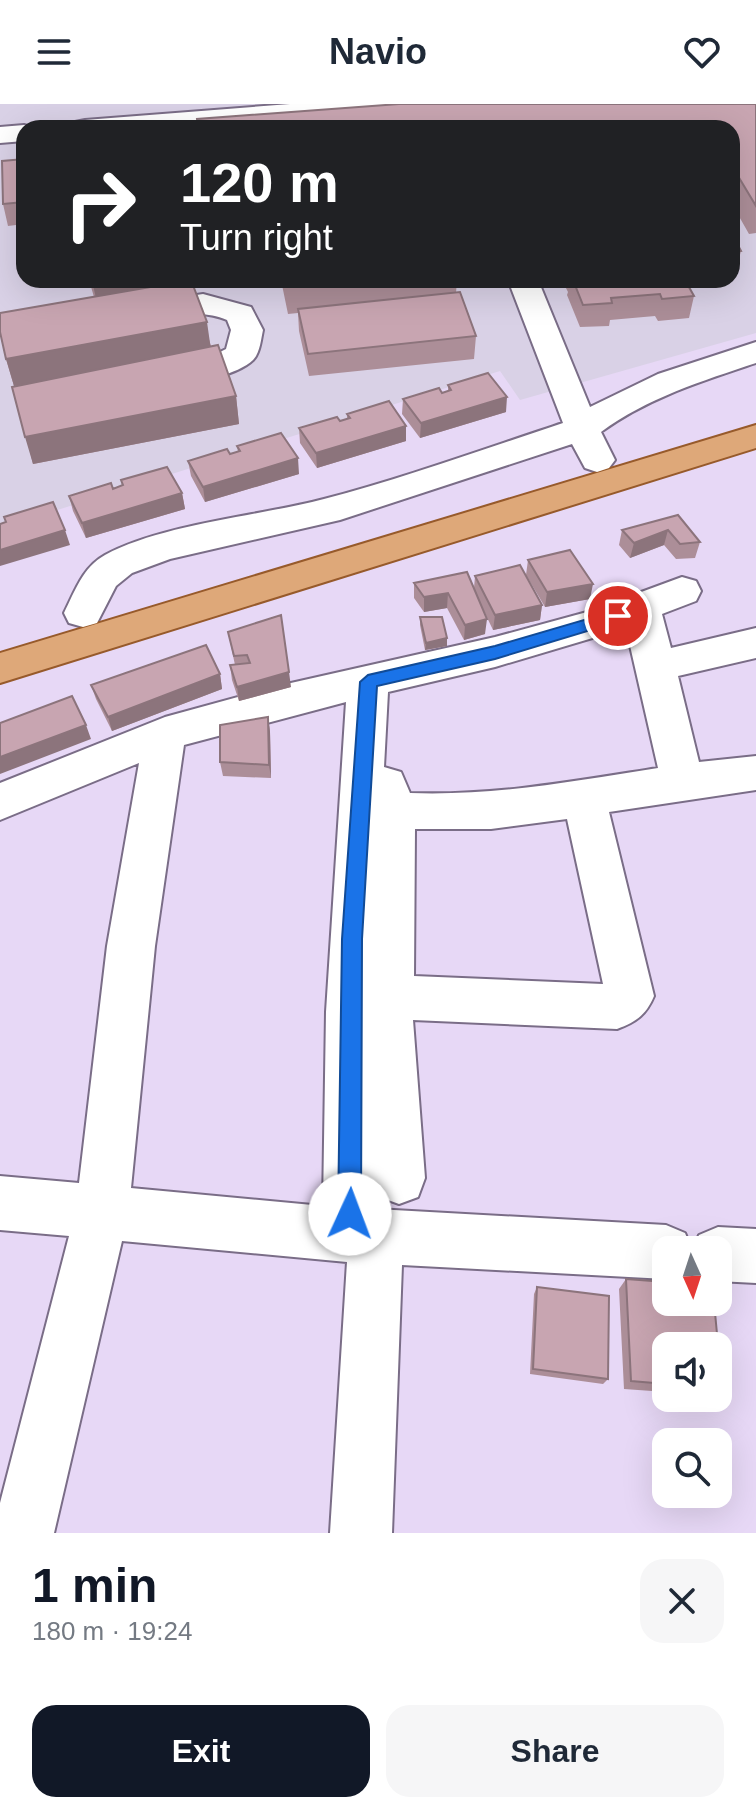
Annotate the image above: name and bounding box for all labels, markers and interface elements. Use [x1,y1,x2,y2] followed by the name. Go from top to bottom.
[32,30,76,74] icon: menu
[680,30,724,74] icon: heart
[329,31,427,72] text: Navio
[180,151,339,214] text: 120 m
[48,152,152,256] icon: right
[180,217,333,258] text: Turn right
[584,582,652,650] pin
[596,594,640,638] icon: arrive
[308,1172,392,1256] position arrow
[652,1236,732,1316] north arrow
[652,1236,732,1508] map controls
[652,1332,732,1412] button: sound
[652,1428,732,1508] button: search
[32,1559,157,1612] text: 1 min
[640,1559,724,1643] button: close
[32,1616,192,1646] text: 180 m · 19:24
[32,1705,370,1797] button: Exit
[386,1705,724,1797] button: Share

